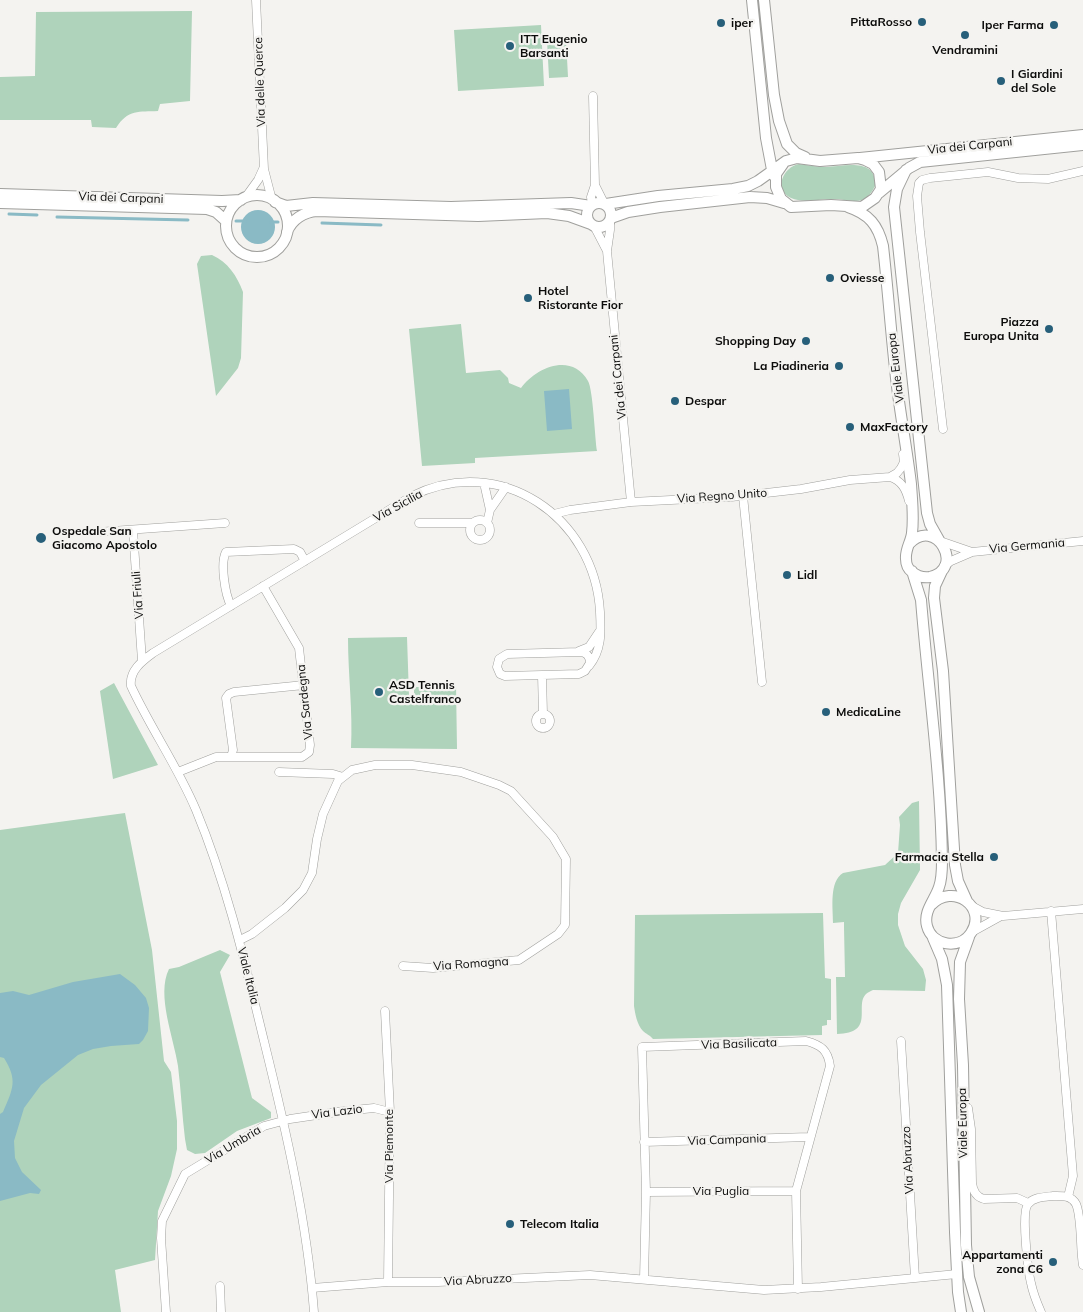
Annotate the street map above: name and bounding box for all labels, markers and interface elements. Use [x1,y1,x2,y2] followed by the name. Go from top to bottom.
[850,15,912,29] place label: PittaRosso
[731,16,753,30] place label: iper
[916,16,928,28] marker: PittaRosso
[715,17,727,29] marker: iper
[982,18,1044,32] place label: Iper Farma
[1048,19,1060,31] marker: Iper Farma
[959,29,971,41] marker: Vendramini
[520,32,588,60] place label: ITT Eugenio Barsanti
[251,37,269,127] street label: Via delle Querce
[504,40,516,52] marker: ITT Eugenio Barsanti
[932,43,998,57] place label: Vendramini
[1011,67,1063,95] place label: I Giardini del Sole
[995,75,1007,87] marker: I Giardini del Sole
[927,134,1013,158] street label: Via dei Carpani
[78,189,164,207] street label: Via dei Carpani
[840,271,884,285] place label: Oviesse
[824,272,836,284] marker: Oviesse
[538,284,623,312] place label: Hotel Ristorante Fior
[522,292,534,304] marker: Hotel Ristorante Fior
[964,315,1039,343] place label: Piazza Europa Unita
[1043,323,1055,335] marker: Piazza Europa Unita
[885,332,907,404] street label: Viale Europa
[606,334,630,420] street label: Via dei Carpani
[715,334,796,348] place label: Shopping Day
[800,335,812,347] marker: Shopping Day
[753,359,829,373] place label: La Piadineria
[833,360,845,372] marker: La Piadineria
[685,394,726,408] place label: Despar
[669,395,681,407] marker: Despar
[860,420,928,434] place label: MaxFactory
[844,421,856,433] marker: MaxFactory
[677,486,767,506] street label: Via Regno Unito
[371,487,425,525] street label: Via Sicilia
[52,524,157,552] place label: Ospedale San Giacomo Apostolo
[34,531,48,545] marker: Ospedale San Giacomo Apostolo
[988,536,1066,556] street label: Via Germania
[797,568,817,582] place label: Lidl
[781,569,793,581] marker: Lidl
[129,571,147,619] street label: Via Friuli
[294,664,316,740] street label: Via Sardegna
[389,678,461,706] place label: ASD Tennis Castelfranco
[373,686,385,698] marker: ASD Tennis Castelfranco
[836,705,901,719] place label: MedicaLine
[820,706,832,718] marker: MedicaLine
[895,850,984,864] place label: Farmacia Stella
[988,851,1000,863] marker: Farmacia Stella
[234,946,262,1006] street label: Viale Italia
[433,954,509,974] street label: Via Romagna
[701,1035,777,1053] street label: Via Basilicata
[955,1088,971,1158] street label: Viale Europa
[311,1102,363,1122] street label: Via Lazio
[382,1109,396,1183] street label: Via Piemonte
[203,1123,263,1167] street label: Via Umbria
[899,1126,917,1194] street label: Via Abruzzo
[687,1131,767,1149] street label: Via Campania
[693,1184,749,1198] street label: Via Puglia
[520,1217,599,1231] place label: Telecom Italia
[504,1218,516,1230] marker: Telecom Italia
[962,1248,1043,1276] place label: Appartamenti zona C6
[1047,1256,1059,1268] marker: Appartamenti zona C6
[444,1271,512,1289] street label: Via Abruzzo

